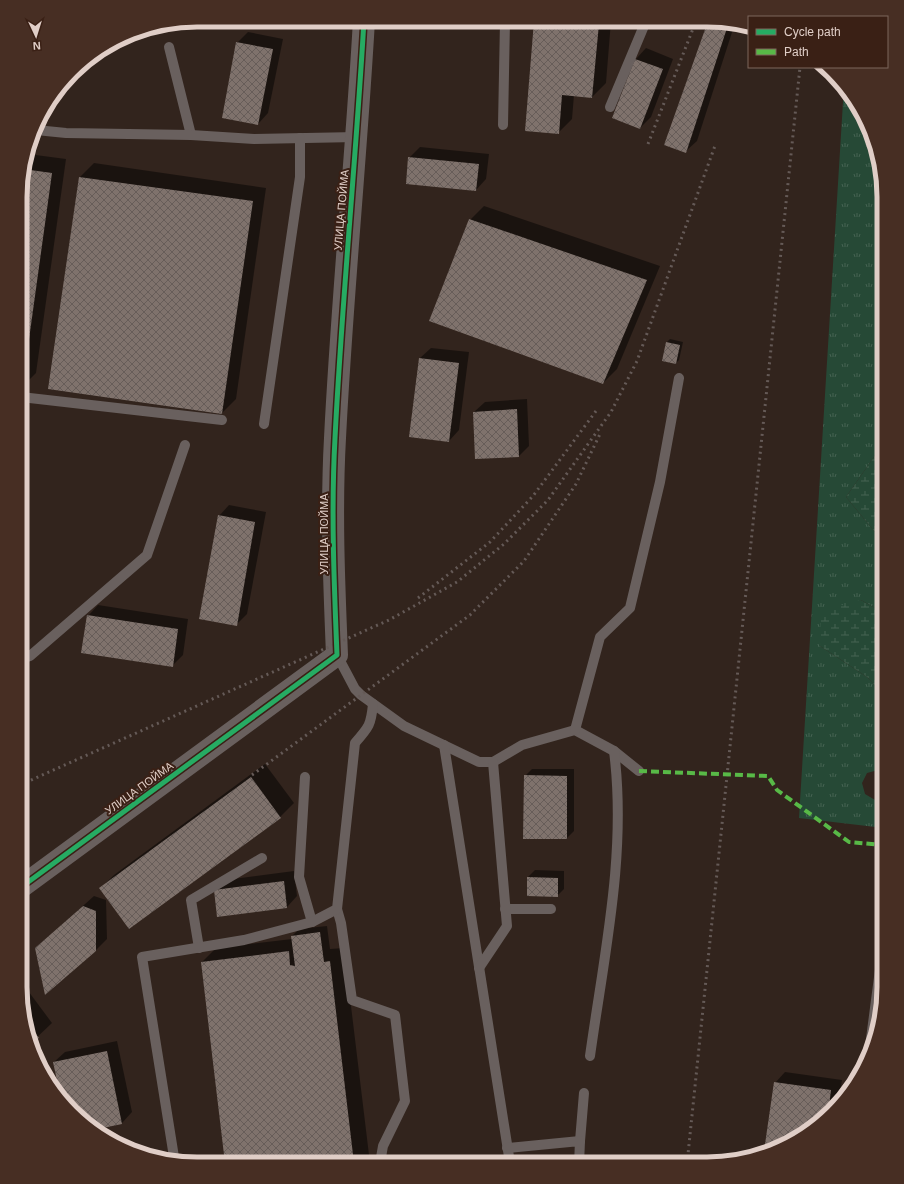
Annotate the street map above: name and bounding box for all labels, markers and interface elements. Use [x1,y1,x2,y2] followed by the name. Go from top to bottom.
[16,16,56,56] north arrow
[748,16,888,68] legend
[784,25,841,39] text: Cycle path
[32,40,41,52] text: N
[784,45,809,59] text: Path
[331,168,351,251] street label: УЛИЦА ПОЙМА
[318,493,330,575] street label: УЛИЦА ПОЙМА
[103,759,176,817] street label: УЛИЦА ПОЙМА

